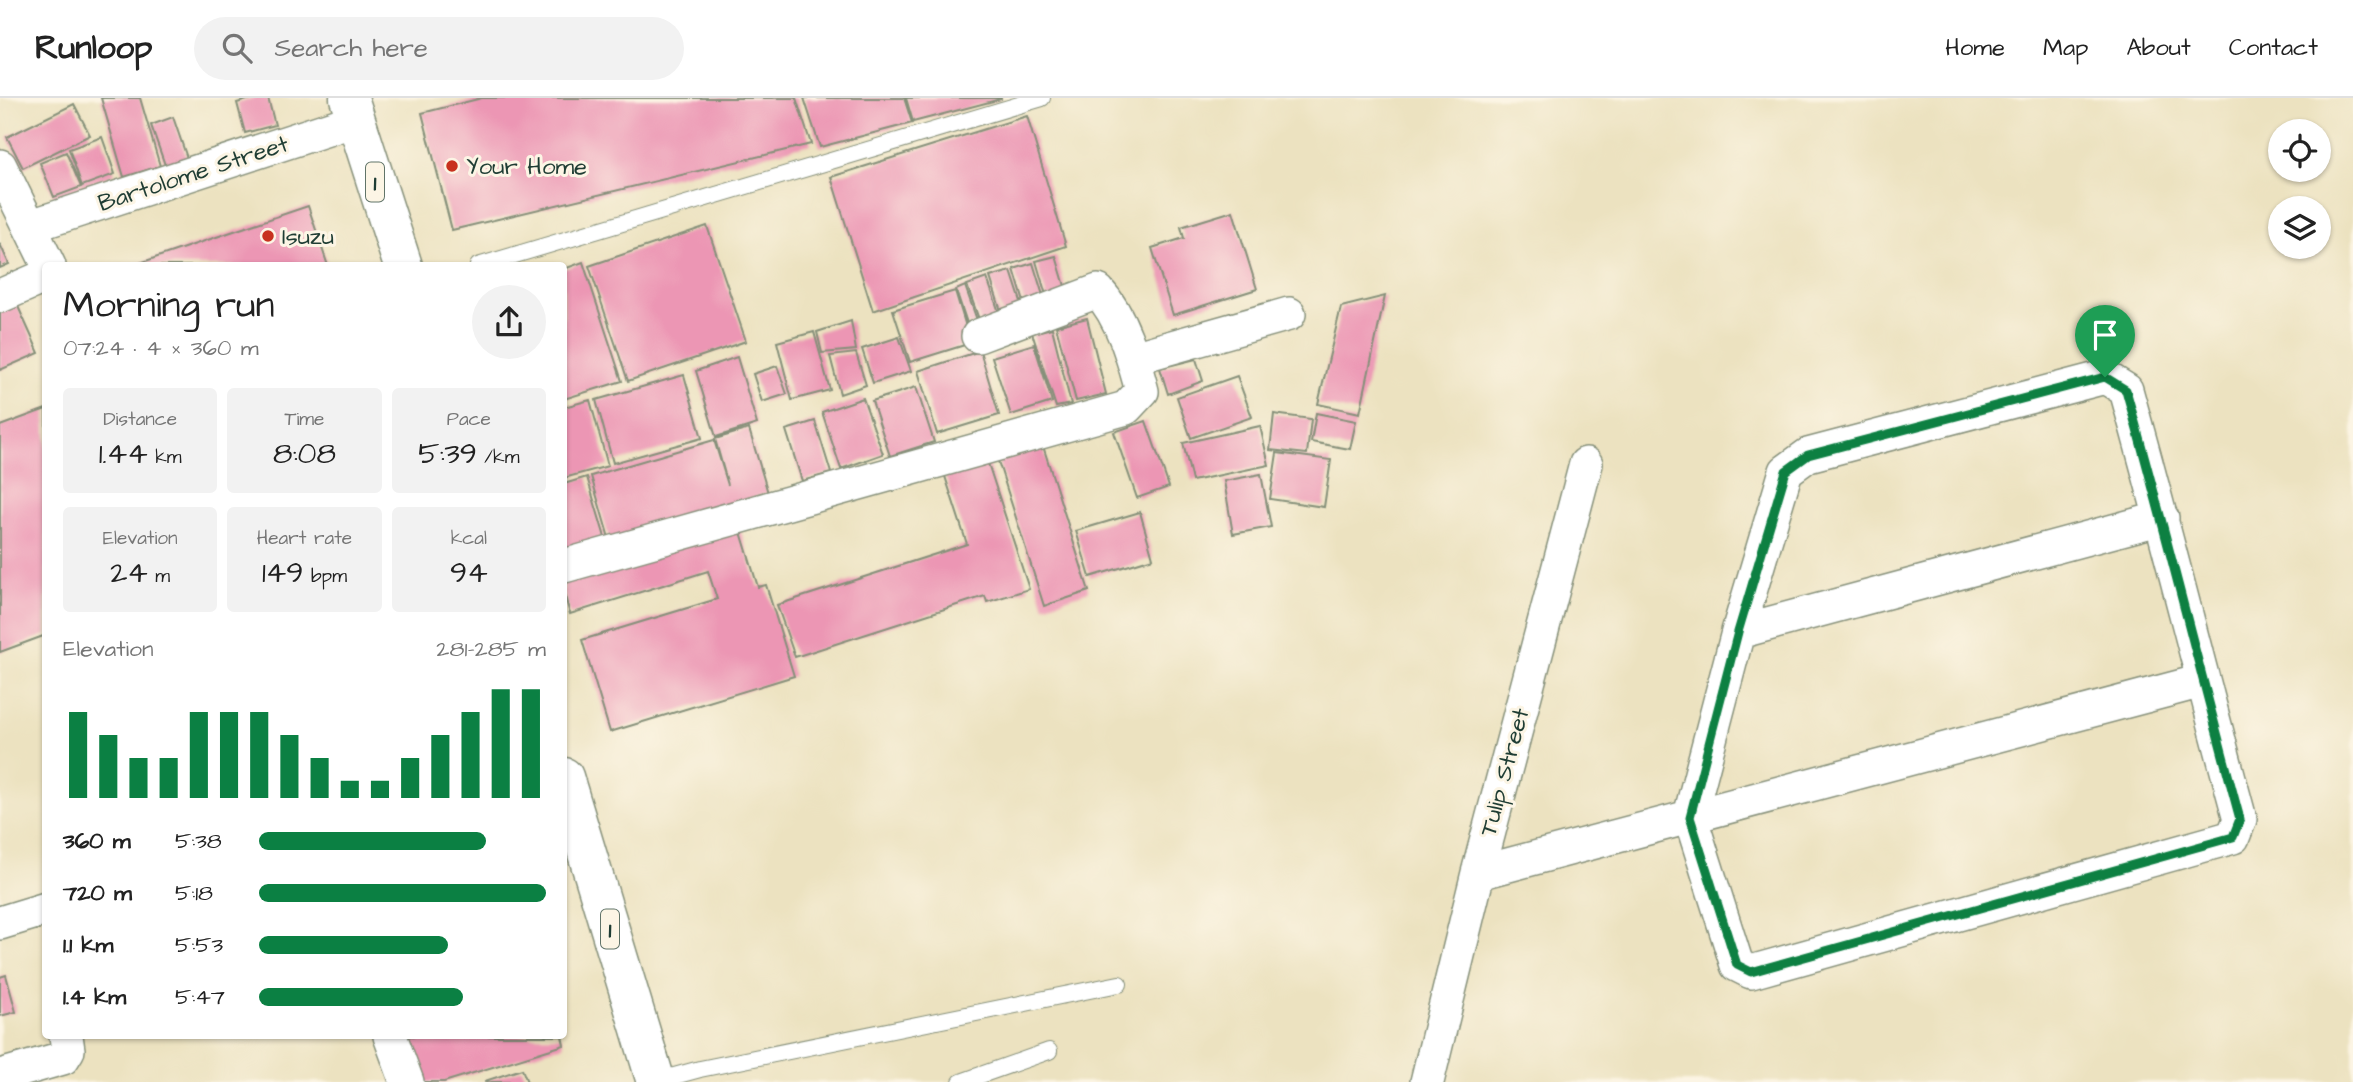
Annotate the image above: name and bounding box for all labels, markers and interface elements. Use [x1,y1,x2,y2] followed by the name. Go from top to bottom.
[194,17,684,80] search box
[35,25,152,71] text: Runloop
[218,29,256,67] icon: search
[274,30,428,66] text: Search here
[1945,31,2005,65] text: Home
[2043,31,2088,65] text: Map
[2126,31,2191,65] text: About
[2229,31,2318,65] text: Contact
[2268,119,2331,259] map controls
[2268,119,2331,182] button: locate
[94,127,293,221] street label: Bartolome Street
[466,150,587,184] place label: Your Home
[444,158,460,174] marker: Your Home
[366,162,384,202] road number: 1
[2268,196,2331,259] button: layers
[282,220,334,254] place label: Isuzu
[260,228,276,244] marker: Isuzu
[63,280,275,332] text: Morning run
[472,285,546,359] button: share
[2075,305,2135,377] pin
[2086,316,2124,354] icon: arrive
[63,332,259,364] text: 07:24 · 4 × 360 m
[103,406,177,433] text: Distance
[285,406,324,433] text: Time
[447,406,491,433] text: Pace
[99,433,148,475] text: 1.44
[273,433,336,475] text: 8:08
[418,433,477,475] text: 5:39
[148,444,182,471] text: km
[477,444,519,471] text: /km
[103,525,178,552] text: Elevation
[257,525,352,552] text: Heart rate
[451,525,487,552] text: kcal
[110,552,148,594] text: 24
[262,552,303,594] text: 149
[450,552,488,594] text: 94
[148,563,170,590] text: m
[303,563,347,590] text: bpm
[63,633,154,665] text: Elevation
[436,633,546,665] text: 281–285 m
[1472,704,1538,840] street label: Tulip Street
[63,825,131,857] text: 360 m
[175,825,222,857] text: 5:38
[63,877,132,909] text: 720 m
[175,877,213,909] text: 5:18
[601,909,619,948] road number: 1
[63,929,113,961] text: 1.1 km
[175,929,223,961] text: 5:53
[63,981,126,1013] text: 1.4 km
[175,981,225,1013] text: 5:47

